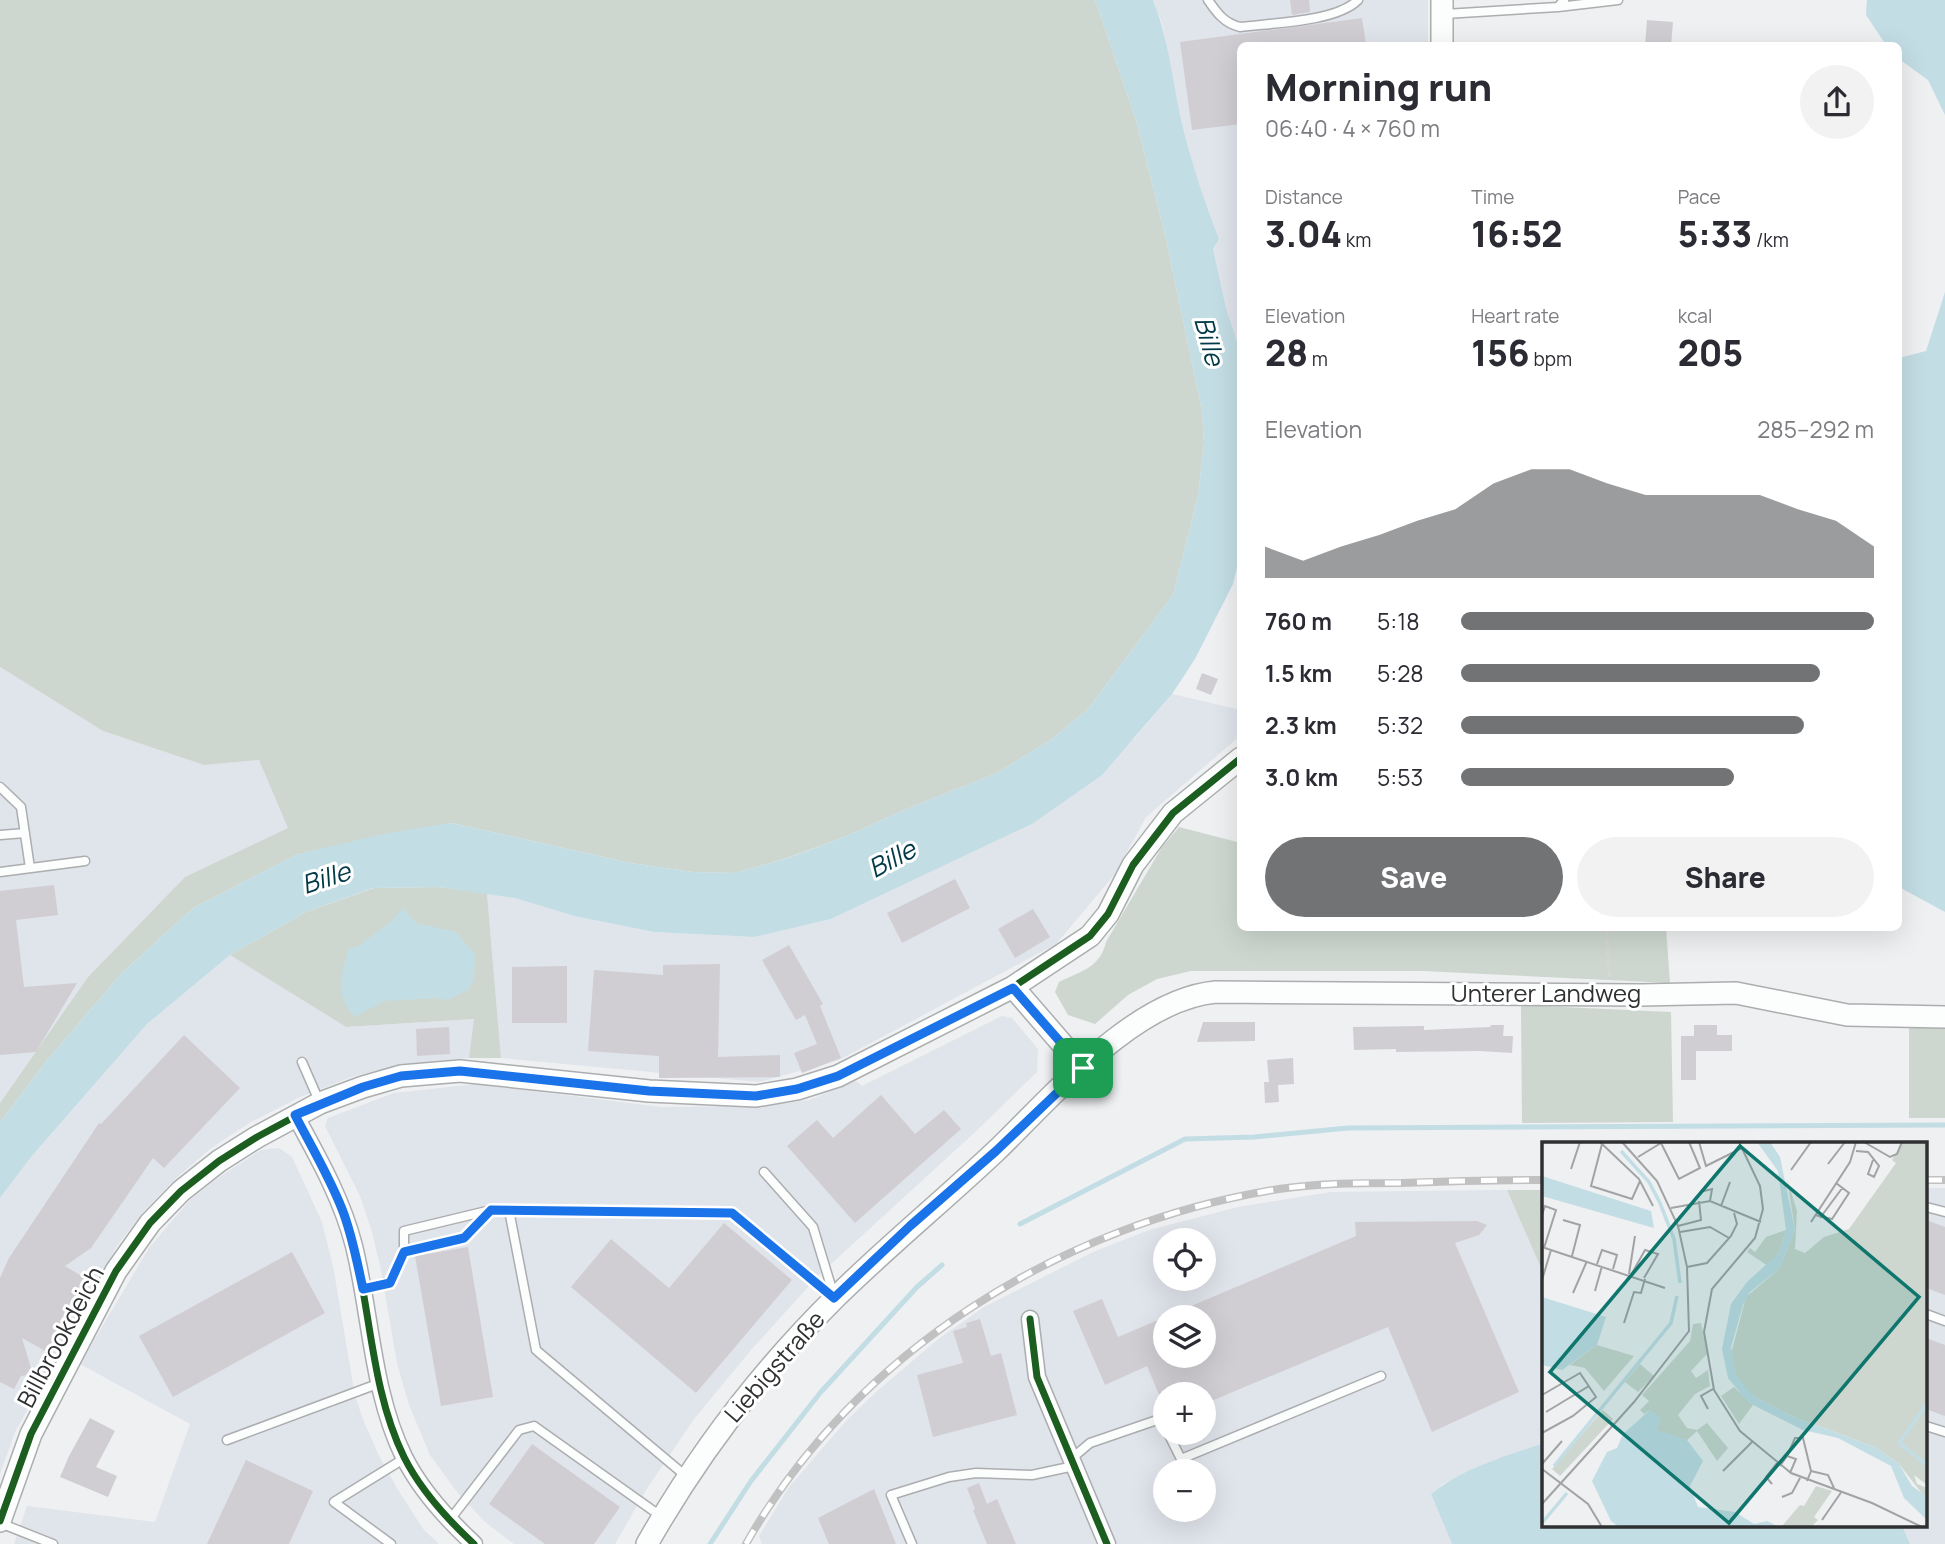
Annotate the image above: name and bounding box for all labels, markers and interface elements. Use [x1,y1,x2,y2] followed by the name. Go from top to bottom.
[1265,60,1492,112] text: Morning run
[1800,65,1874,139] button: share
[1265,112,1440,144] text: 06:40 · 4 × 760 m
[1265,184,1343,210] text: Distance
[1471,184,1514,210] text: Time
[1678,184,1721,210] text: Pace
[1265,210,1342,258] text: 3.04
[1471,210,1562,258] text: 16:52
[1678,210,1752,258] text: 5:33
[1342,227,1371,253] text: km
[1752,227,1789,253] text: /km
[1265,303,1345,329] text: Elevation
[1471,303,1559,329] text: Heart rate
[1678,303,1712,329] text: kcal
[1186,312,1234,371] water label: Bille
[1265,329,1308,377] text: 28
[1471,329,1530,377] text: 156
[1678,329,1743,377] text: 205
[1308,346,1328,372] text: m
[1530,346,1572,372] text: bpm
[1265,413,1362,445] text: Elevation
[1757,413,1874,445] text: 285–292 m
[1265,605,1332,637] text: 760 m
[1377,605,1419,637] text: 5:18
[1265,657,1332,689] text: 1.5 km
[1377,657,1424,689] text: 5:28
[1265,709,1337,741] text: 2.3 km
[1377,709,1423,741] text: 5:32
[1265,761,1338,793] text: 3.0 km
[1377,761,1423,793] text: 5:53
[861,830,923,886] water label: Bille
[1265,837,1563,917] button: Save
[1577,837,1874,917] button: Share
[297,852,356,902] water label: Bille
[1451,976,1641,1009] street label: Unterer Landweg
[1053,1038,1113,1098] pin
[1064,1049,1102,1087] icon: arrive
[1542,1142,1927,1526] inset map
[1153,1228,1216,1522] map controls
[1153,1228,1216,1291] button: locate
[9,1260,111,1413] street label: Billbrookdeich
[716,1303,832,1429] street label: Liebigstraße
[1153,1305,1216,1368] button: layers
[1153,1382,1216,1445] button: +
[1153,1459,1216,1522] button: −

